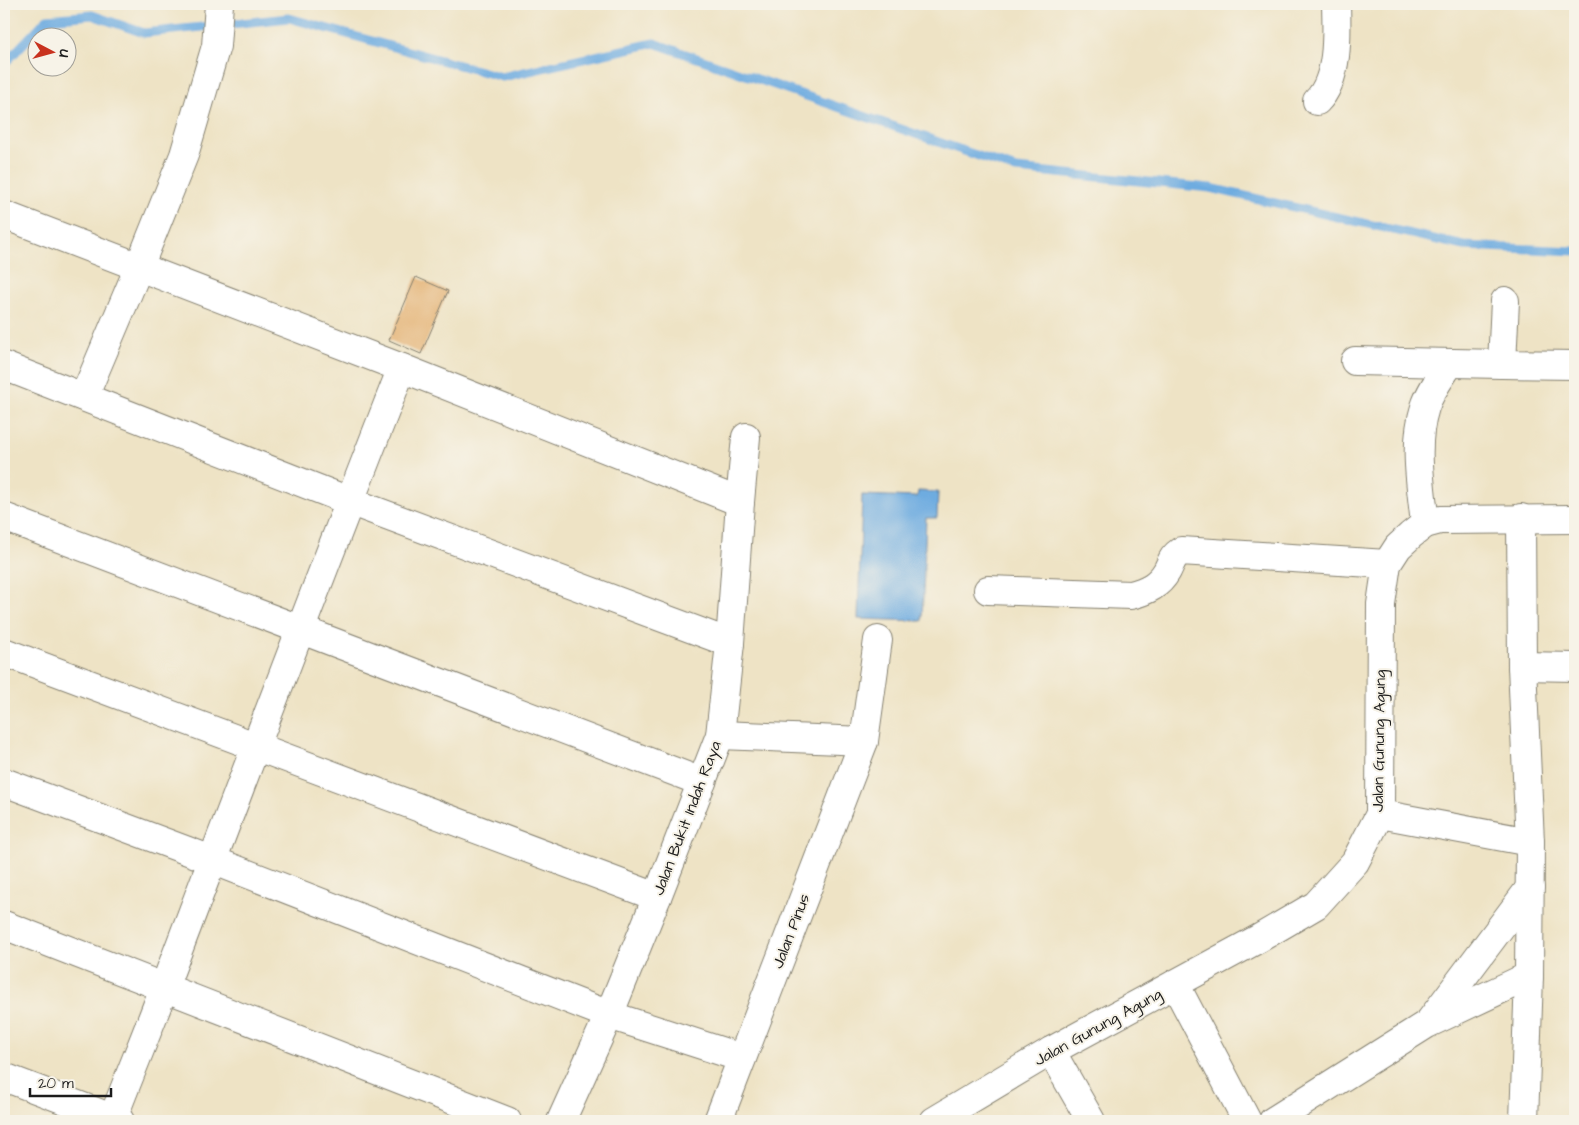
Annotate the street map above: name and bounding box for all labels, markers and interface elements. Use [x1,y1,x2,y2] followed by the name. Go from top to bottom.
[28,28,78,78] north arrow
[54,48,74,58] text: U
[1367,670,1392,812] street label: Jalan Gunung Agung
[647,738,728,899] street label: Jalan Bukit Indah Raya
[767,890,815,972] street label: Jalan Pinus
[1030,983,1166,1072] street label: Jalan Gunung Agung
[30,1065,111,1097] scale bar
[38,1073,74,1094] text: 20 m

